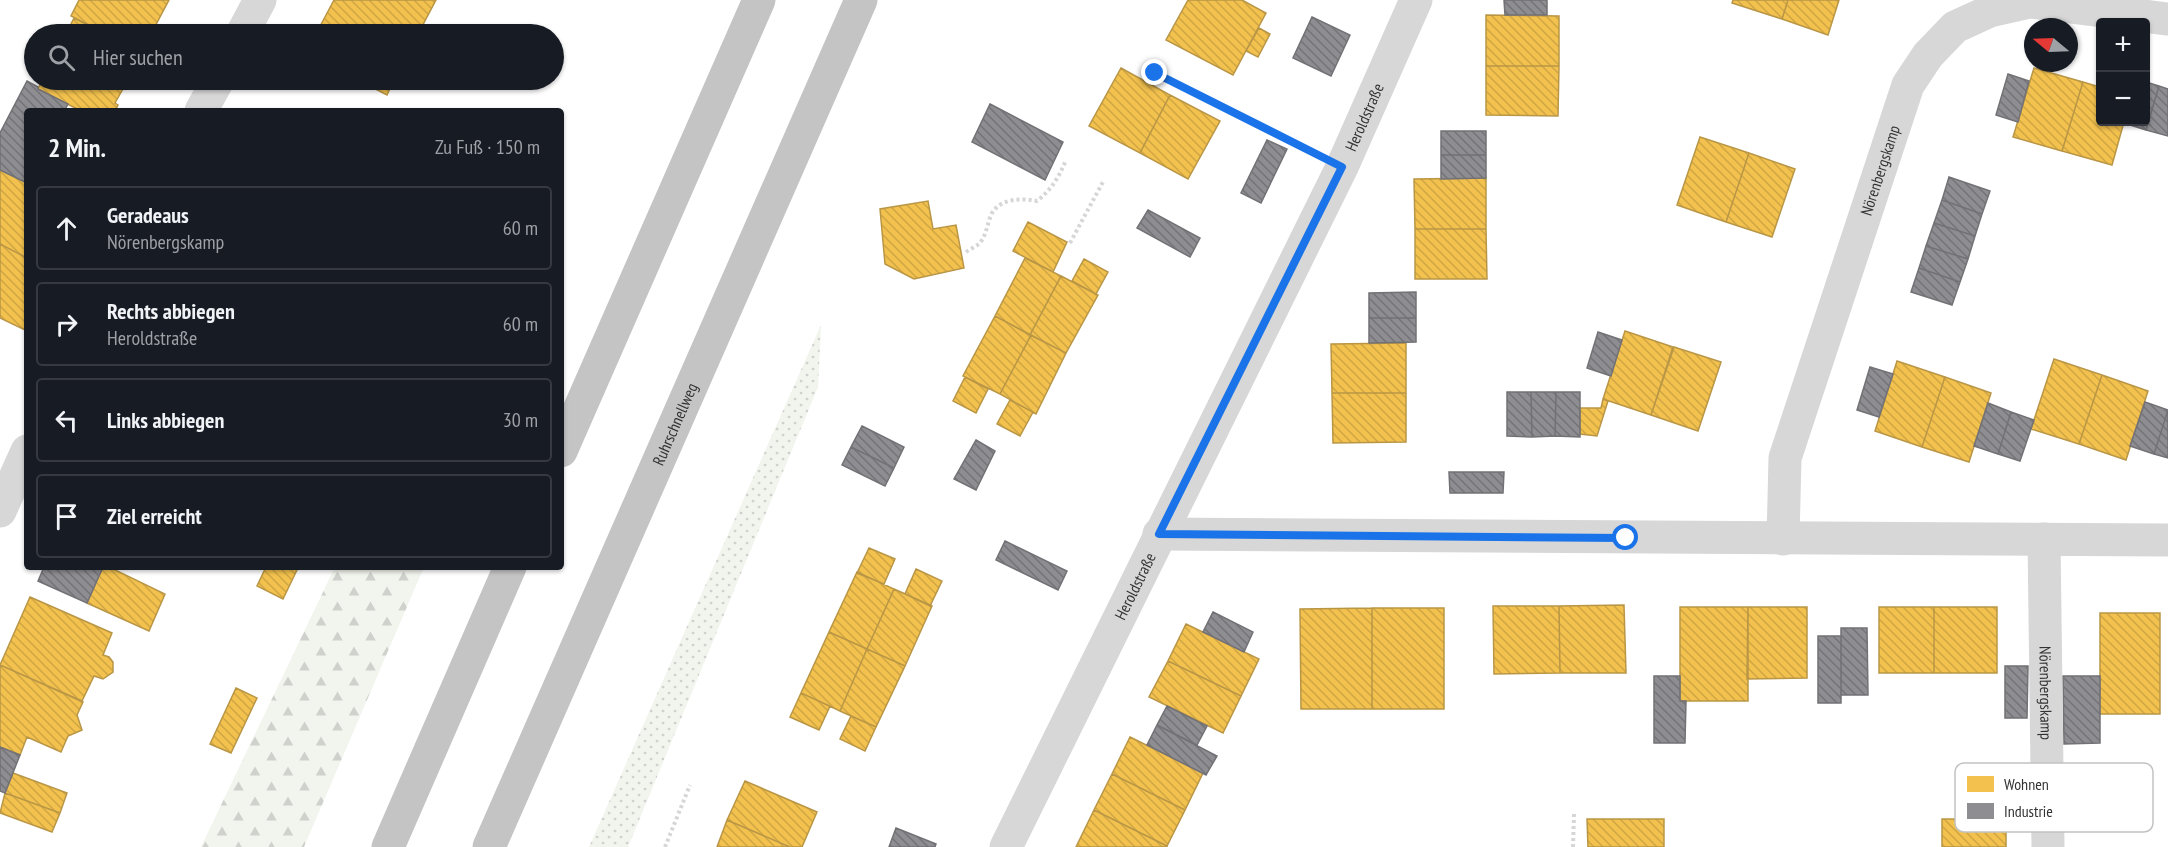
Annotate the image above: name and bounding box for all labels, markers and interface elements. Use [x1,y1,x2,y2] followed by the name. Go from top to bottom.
[2024,18,2078,72] north arrow
[2096,18,2150,126] map controls
[2096,18,2150,72] button: +
[24,24,564,90] search box
[45,41,78,74] icon: search
[93,43,183,71] text: Hier suchen
[1141,59,1167,85] route end
[2096,72,2150,126] button: −
[1340,80,1388,154] street label: Heroldstraße
[1856,123,1904,218] street label: Nörenbergskamp
[48,131,106,164] text: 2 Min.
[435,134,540,160] text: Zu Fuß · 150 m
[107,201,189,229] text: Geradeaus
[50,212,83,245] icon: ahead
[503,215,538,241] text: 60 m
[107,229,224,255] text: Nörenbergskamp
[107,297,235,325] text: Rechts abbiegen
[50,308,83,341] icon: right
[503,311,538,337] text: 60 m
[107,325,197,351] text: Heroldstraße
[648,380,702,468] street label: Ruhrschnellweg
[50,404,83,437] icon: left
[107,406,224,434] text: Links abbiegen
[503,407,538,433] text: 30 m
[50,500,83,533] icon: arrive
[107,502,202,530] text: Ziel erreicht
[1612,524,1638,550] route start
[1110,549,1160,623] street label: Heroldstraße
[2035,646,2057,740] street label: Nörenbergskamp
[1955,763,2153,832] legend
[2004,774,2049,794] text: Wohnen
[2004,801,2053,821] text: Industrie

